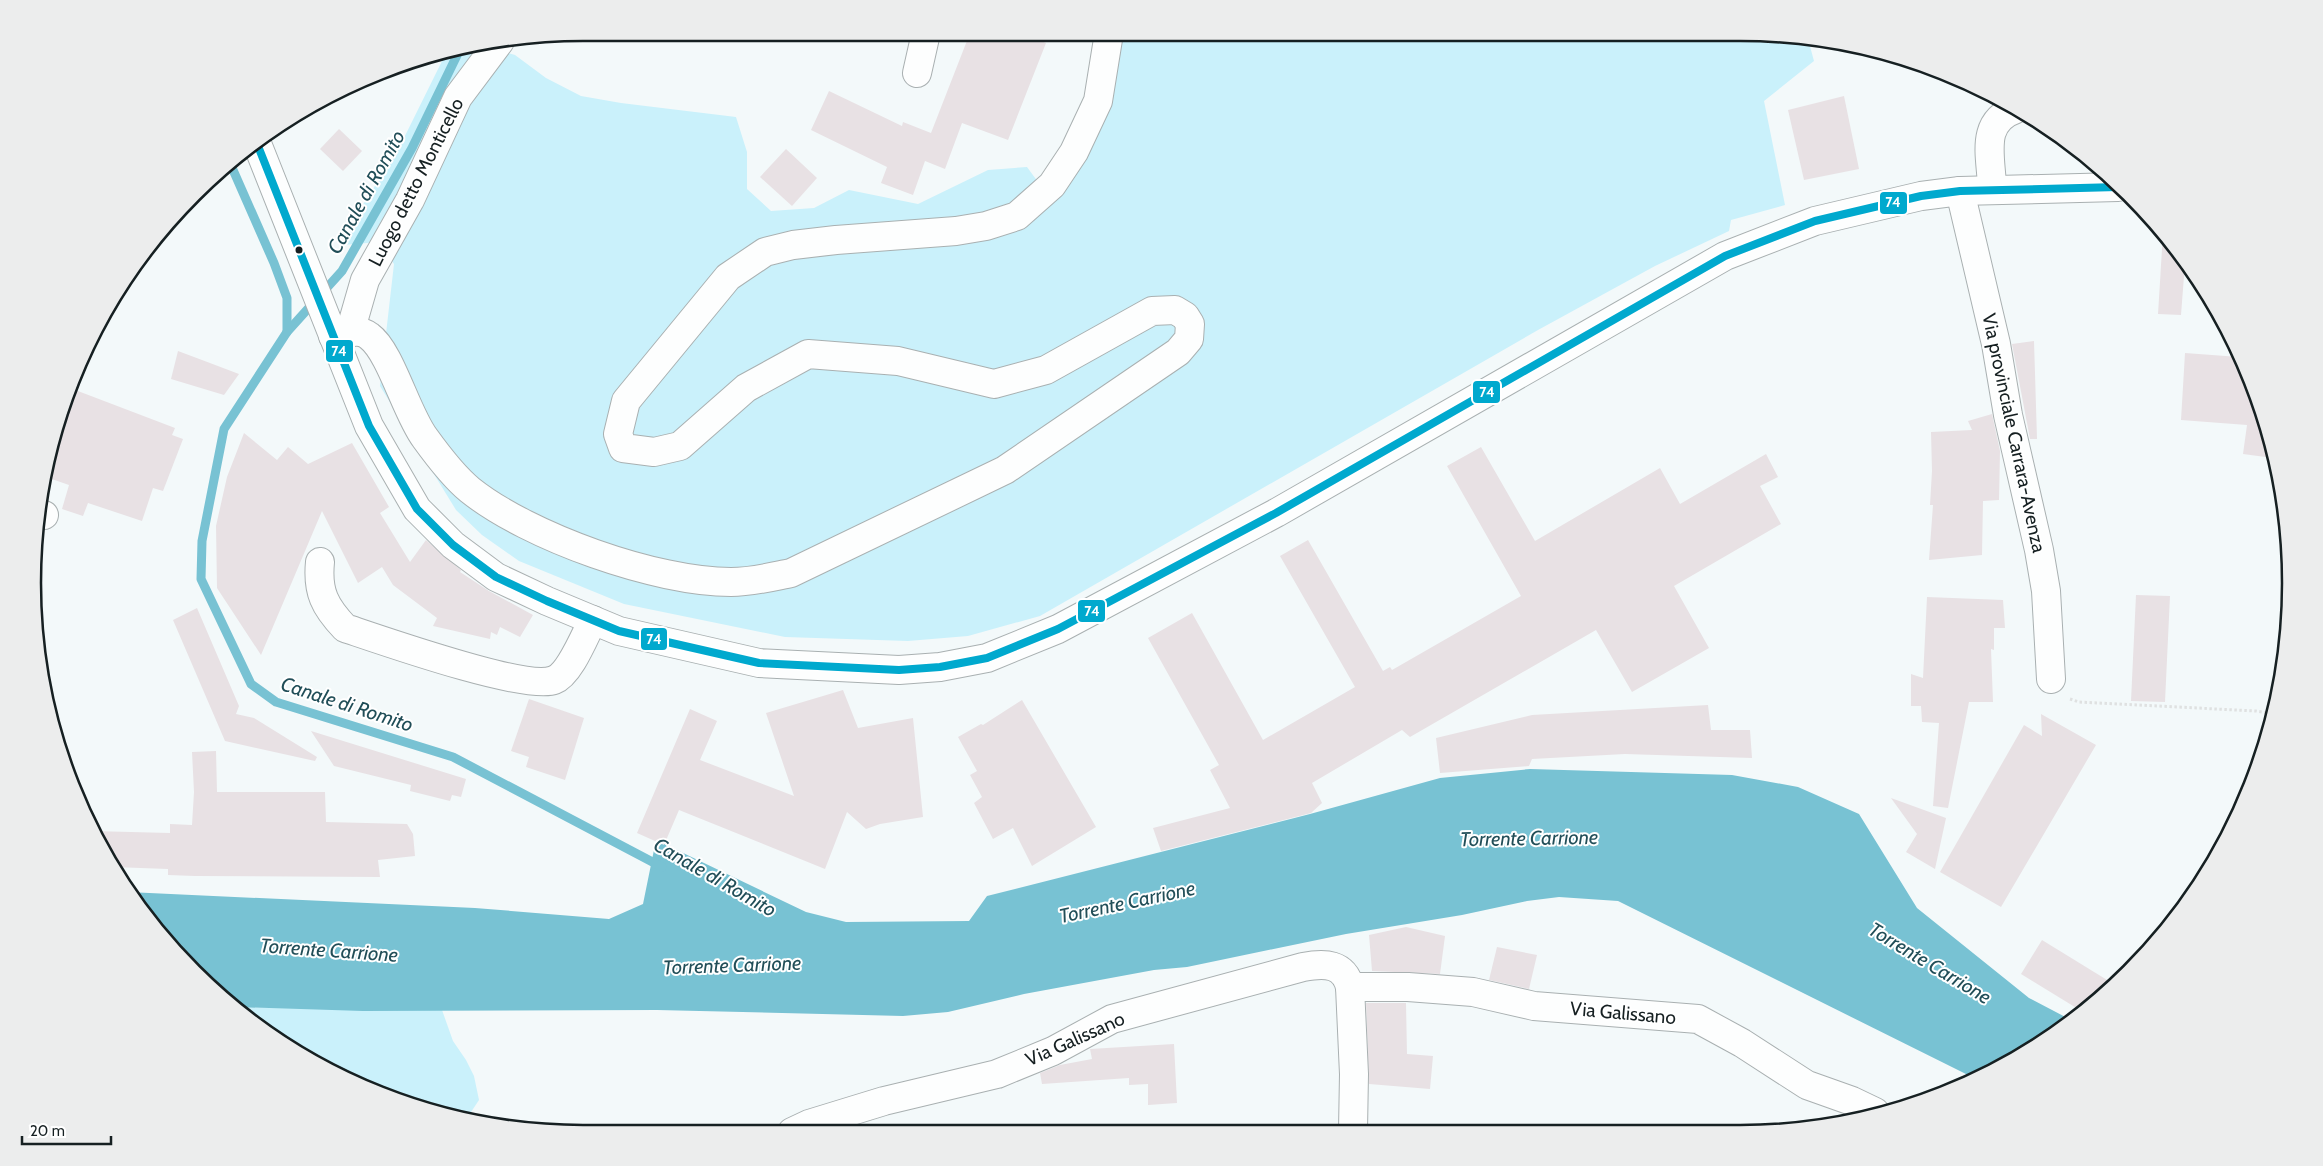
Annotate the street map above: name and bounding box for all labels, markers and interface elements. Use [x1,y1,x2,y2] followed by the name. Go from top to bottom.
[364,94,468,270] street label: Luogo detto Monticello
[322,126,410,258] water label: Canale di Romito
[1879,191,1908,215] line badge: 74
[1885,193,1901,211] text: 74
[294,245,304,255] unlabelled marker
[1977,311,2051,555] street label: Via provinciale Carrara-Avenza
[325,339,354,363] line badge: 74
[331,342,347,360] text: 74
[1472,380,1501,404] line badge: 74
[1479,383,1495,401] text: 74
[1077,599,1106,623] line badge: 74
[1084,602,1100,620] text: 74
[640,627,668,651] line badge: 74
[646,630,662,648] text: 74
[278,671,416,737] water label: Canale di Romito
[1460,825,1598,851] water label: Torrente Carrione
[649,832,781,922] water label: Canale di Romito
[1057,876,1197,928] water label: Torrente Carrione
[1865,917,1995,1009] water label: Torrente Carrione
[259,933,399,967] water label: Torrente Carrione
[662,951,802,979] water label: Torrente Carrione
[1569,997,1677,1029] street label: Via Galissano
[1022,1007,1128,1071] street label: Via Galissano
[22,1114,111,1146] scale bar
[30,1122,65,1140] text: 20 m

